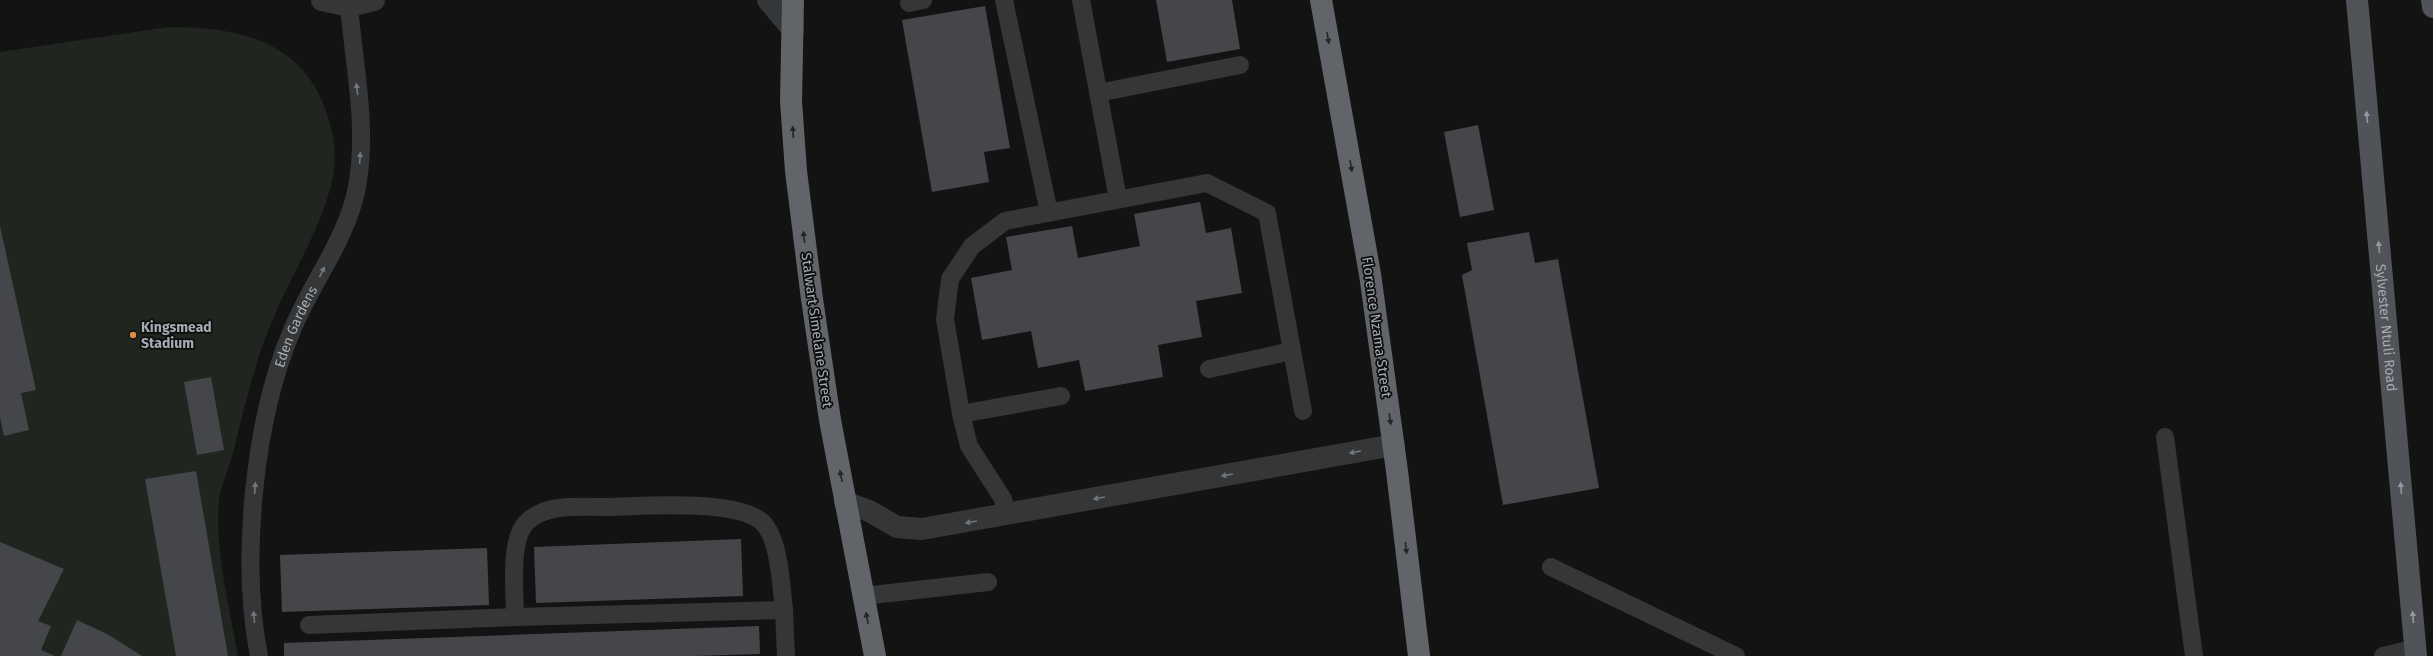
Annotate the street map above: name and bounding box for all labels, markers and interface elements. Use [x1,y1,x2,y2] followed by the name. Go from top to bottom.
[1325,32,1331,45] one-way arrow
[354,83,360,95] one-way arrow
[2364,111,2371,123] one-way arrow
[790,126,797,138] one-way arrow
[357,152,364,164] one-way arrow
[1348,160,1354,173] one-way arrow
[801,231,807,243] one-way arrow
[2376,241,2383,253] one-way arrow
[797,252,836,410] street label: Stalwart Simelane Street
[1358,256,1395,399] street label: Florence Nzama Street
[2372,263,2400,392] street label: Sylvester Ntuli Road
[319,266,325,278] one-way arrow
[271,283,322,370] street label: Eden Gardens
[141,319,212,352] place label: Kingsmead Stadium
[128,330,138,340] marker: Kingsmead Stadium
[1387,413,1393,425] one-way arrow
[1349,449,1361,455] one-way arrow
[837,470,843,482] one-way arrow
[1221,472,1233,478] one-way arrow
[252,482,259,494] one-way arrow
[2398,482,2405,494] one-way arrow
[1093,496,1106,502] one-way arrow
[965,519,978,525] one-way arrow
[1403,542,1409,554] one-way arrow
[250,611,257,623] one-way arrow
[2410,611,2416,623] one-way arrow
[864,612,870,624] one-way arrow

